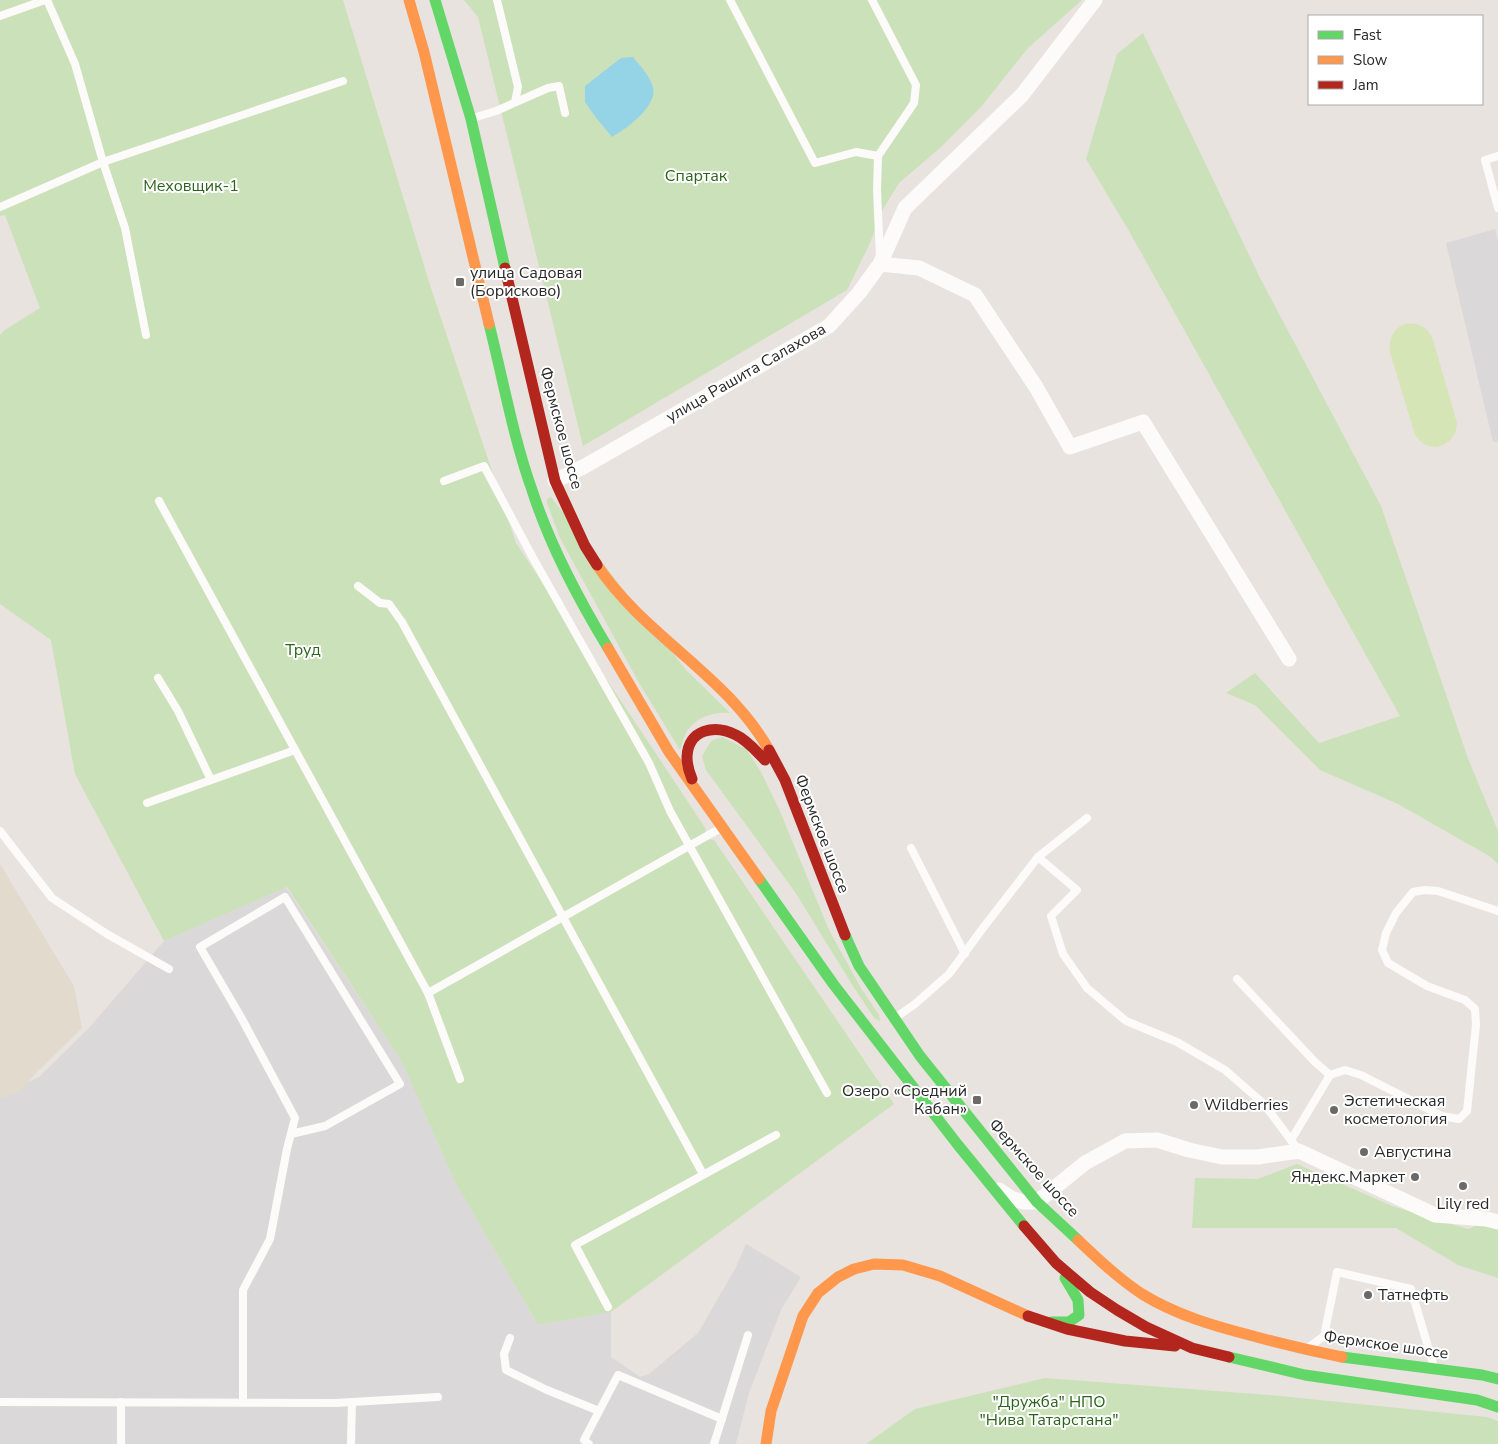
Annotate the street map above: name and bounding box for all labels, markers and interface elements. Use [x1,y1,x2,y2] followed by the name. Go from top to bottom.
[1308,15,1483,105] legend
[1353,25,1382,45] text: Fast
[1353,50,1388,70] text: Slow
[1352,75,1379,95] text: Jam
[665,165,728,187] park label: Спартак
[143,175,239,197] park label: Меховщик-1
[470,262,583,302] place label: улица Садовая (Борисково)
[454,276,466,288] marker: улица Садовая (Борисково)
[662,318,830,428] street label: улица Рашита Салахова
[534,364,588,492] street label: Фермское шоссе
[285,639,321,661] park label: Труд
[789,771,855,897] street label: Фермское шоссе
[842,1080,967,1120] place label: Озеро «Средний Кабан»
[1344,1090,1447,1130] place label: Эстетическая косметология
[971,1094,983,1106] marker: Озеро «Средний Кабан»
[1204,1094,1289,1116] place label: Wildberries
[1188,1099,1200,1111] marker: Wildberries
[1328,1104,1340,1116] marker: Эстетическая косметология
[984,1114,1084,1222] street label: Фермское шоссе
[1374,1141,1452,1163] place label: Августина
[1358,1146,1370,1158] marker: Августина
[1291,1166,1406,1188] place label: Яндекс.Маркет
[1409,1171,1421,1183] marker: Яндекс.Маркет
[1457,1180,1469,1192] marker: Lily red
[1437,1193,1489,1215] place label: Lily red
[1378,1284,1449,1306] place label: Татнефть
[1362,1289,1374,1301] marker: Татнефть
[1322,1325,1450,1365] street label: Фермское шоссе
[979,1391,1119,1431] park label: "Дружба" НПО "Нива Татарстана"

